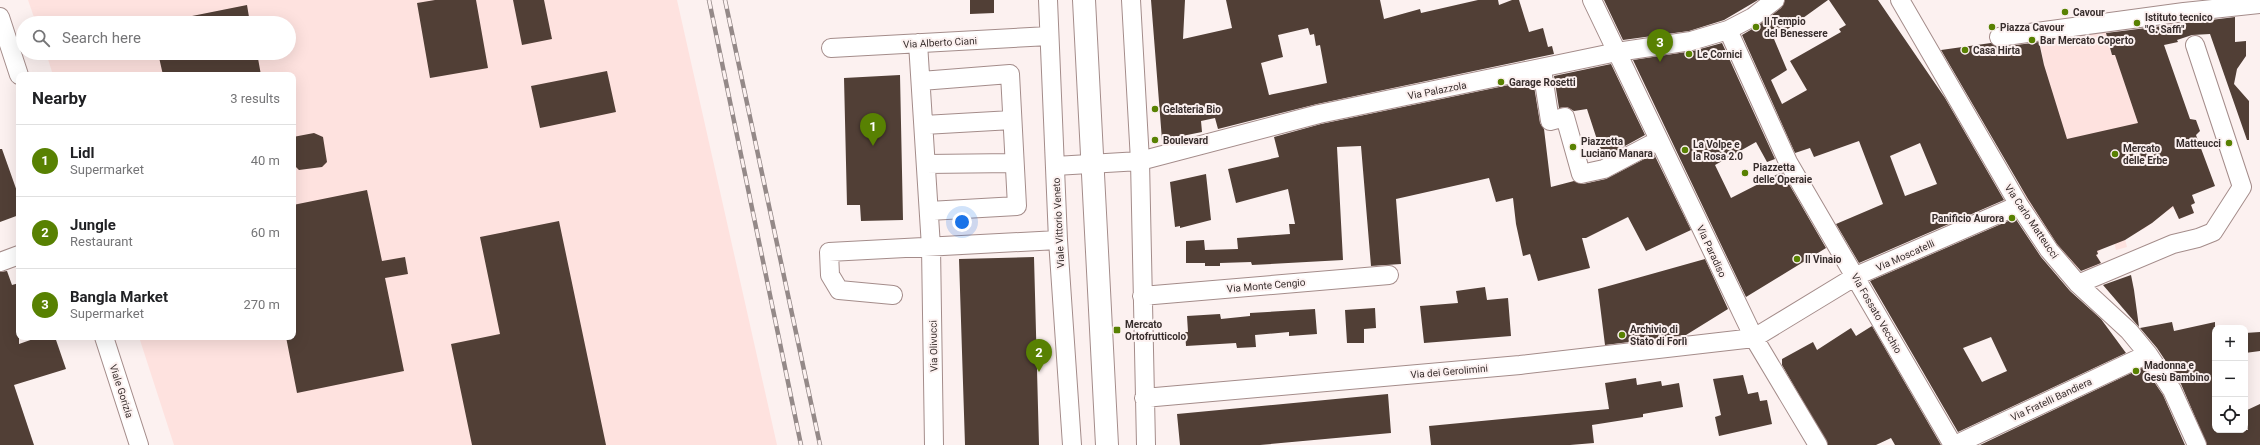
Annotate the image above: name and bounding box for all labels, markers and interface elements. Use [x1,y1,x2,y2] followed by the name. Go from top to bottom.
[2060,7,2070,17] marker: Cavour
[2073,7,2105,18] place label: Cavour
[2145,12,2213,35] place label: Istituto tecnico "G. Saffi"
[16,16,296,60] search box
[1764,16,1828,39] place label: Il Tempio del Benessere
[2132,18,2142,28] marker: Istituto tecnico "G. Saffi"
[1751,22,1761,32] marker: Il Tempio del Benessere
[1987,22,1997,32] marker: Piazza Cavour
[2000,22,2065,33] place label: Piazza Cavour
[30,27,52,49] icon: search
[62,29,141,47] text: Search here
[1647,29,1673,62] pin: 3
[903,35,977,50] street label: Via Alberto Ciani
[2027,35,2037,45] marker: Bar Mercato Coperto
[2040,35,2134,46] place label: Bar Mercato Coperto
[1960,45,1970,55] marker: Casa Hirta
[1973,45,2021,56] place label: Casa Hirta
[1684,49,1694,59] marker: Le Cornici
[1697,49,1743,60] place label: Le Cornici
[1496,77,1506,87] marker: Garage Rosetti
[1509,77,1576,88] place label: Garage Rosetti
[1407,79,1467,102] street label: Via Palazzola
[32,88,87,108] text: Nearby
[230,91,280,106] text: 3 results
[1150,104,1160,114] marker: Gelateria Bio
[1163,104,1221,115] place label: Gelateria Bio
[860,113,886,146] pin: 1
[1150,135,1160,145] marker: Boulevard
[1163,135,1209,146] place label: Boulevard
[1581,136,1653,159] place label: Piazzetta Luciano Manara
[2176,138,2221,149] place label: Matteucci
[2224,138,2234,148] marker: Matteucci
[1693,139,1743,162] place label: La Volpe e la Rosa 2.0
[1568,142,1578,152] marker: Piazzetta Luciano Manara
[2123,143,2168,166] place label: Mercato delle Erbe
[70,144,95,162] text: Lidl
[1680,145,1690,155] marker: La Volpe e la Rosa 2.0
[2110,149,2120,159] marker: Mercato delle Erbe
[41,153,49,168] text: 1
[251,153,280,168] text: 40 m
[70,162,144,177] text: Supermarket
[1753,162,1813,185] place label: Piazzetta delle Operaie
[1740,168,1750,178] marker: Piazzetta delle Operaie
[1051,177,1066,268] street label: Viale Vittorio Veneto
[2003,182,2061,260] street label: Via Carlo Matteucci
[952,212,972,232] your location
[1932,213,2005,224] place label: Panificio Aurora
[2007,213,2017,223] marker: Panificio Aurora
[70,216,116,234] text: Jungle
[1695,224,1728,279] street label: Via Paradiso
[41,225,49,240] text: 2
[251,225,280,240] text: 60 m
[70,234,133,249] text: Restaurant
[1874,238,1936,273] street label: Via Moscatelli
[1792,254,1802,264] marker: Il Vinaio
[1805,254,1842,265] place label: Il Vinaio
[1849,271,1904,355] street label: Via Fossato Vecchio
[1226,277,1306,294] street label: Via Monte Cengio
[70,288,168,306] text: Bangla Market
[41,297,49,312] text: 3
[243,297,280,312] text: 270 m
[70,306,144,321] text: Supermarket
[1125,319,1186,342] place label: Mercato Ortofrutticolo
[928,320,939,372] street label: Via Olivucci
[1630,324,1687,347] place label: Archivio di Stato di Forlì
[1112,325,1122,335] marker: Mercato Ortofrutticolo
[2212,325,2248,433] map controls
[2212,325,2248,361] button: +
[1617,330,1627,340] marker: Archivio di Stato di Forlì
[1026,339,1052,372] pin: 2
[2144,360,2210,383] place label: Madonna e Gesù Bambino
[2212,361,2248,397] button: −
[108,363,135,419] street label: Viale Gorizia
[1410,363,1488,380] street label: Via dei Gerolimini
[2131,366,2141,376] marker: Madonna e Gesù Bambino
[2009,376,2094,423] street label: Via Fratelli Bandiera
[2212,397,2248,433] button: locate

